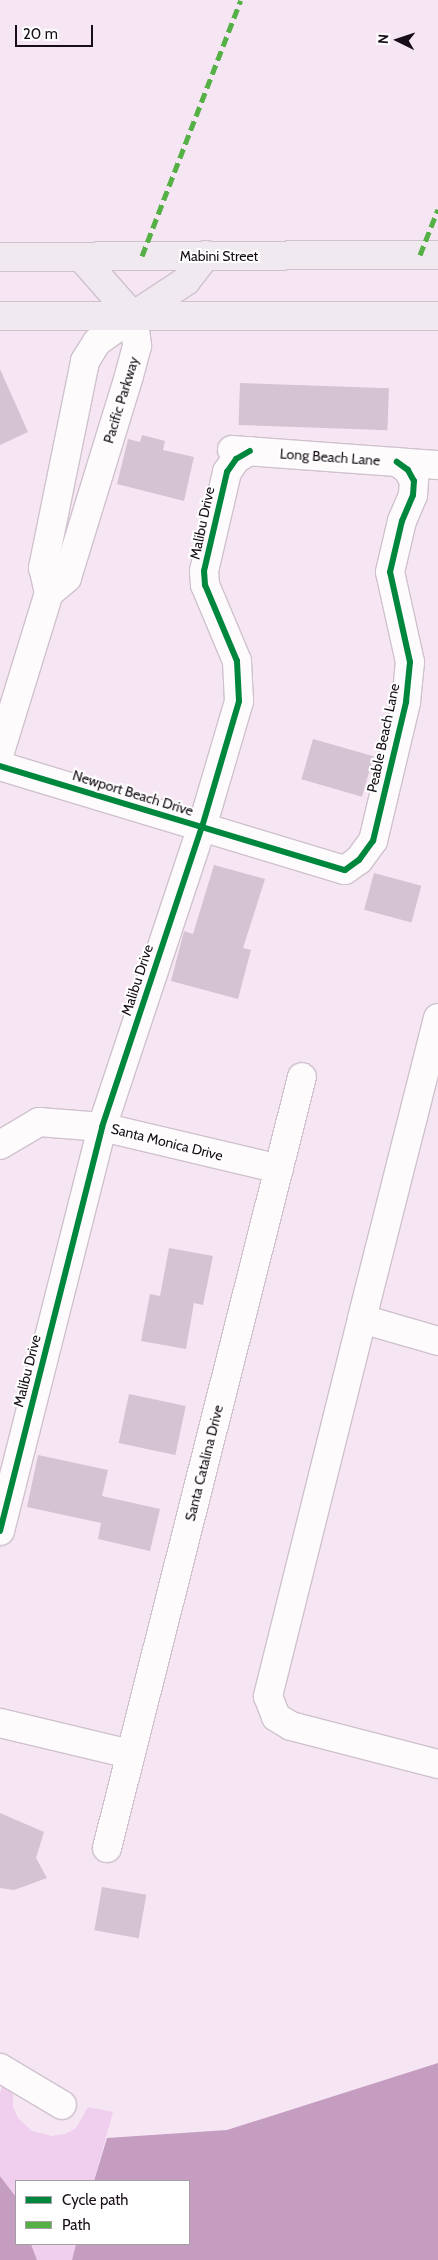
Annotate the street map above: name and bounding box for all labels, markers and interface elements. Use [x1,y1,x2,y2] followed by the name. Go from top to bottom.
[18,15,95,47] scale bar
[373,15,423,65] north arrow
[23,25,58,43] text: 20 m
[374,33,392,45] text: N
[180,248,258,264] street label: Mabini Street
[100,355,142,445] street label: Pacific Parkway
[279,445,381,469] street label: Long Beach Lane
[186,485,218,561] street label: Malibu Drive
[363,682,403,794] street label: Peable Beach Lane
[71,767,195,819] street label: Newport Beach Drive
[118,942,156,1018] street label: Malibu Drive
[109,1120,225,1164] street label: Santa Monica Drive
[10,1333,44,1409] street label: Malibu Drive
[181,1403,227,1523] street label: Santa Catalina Drive
[15,2180,190,2245] legend
[62,2191,128,2209] text: Cycle path
[62,2216,91,2234] text: Path

